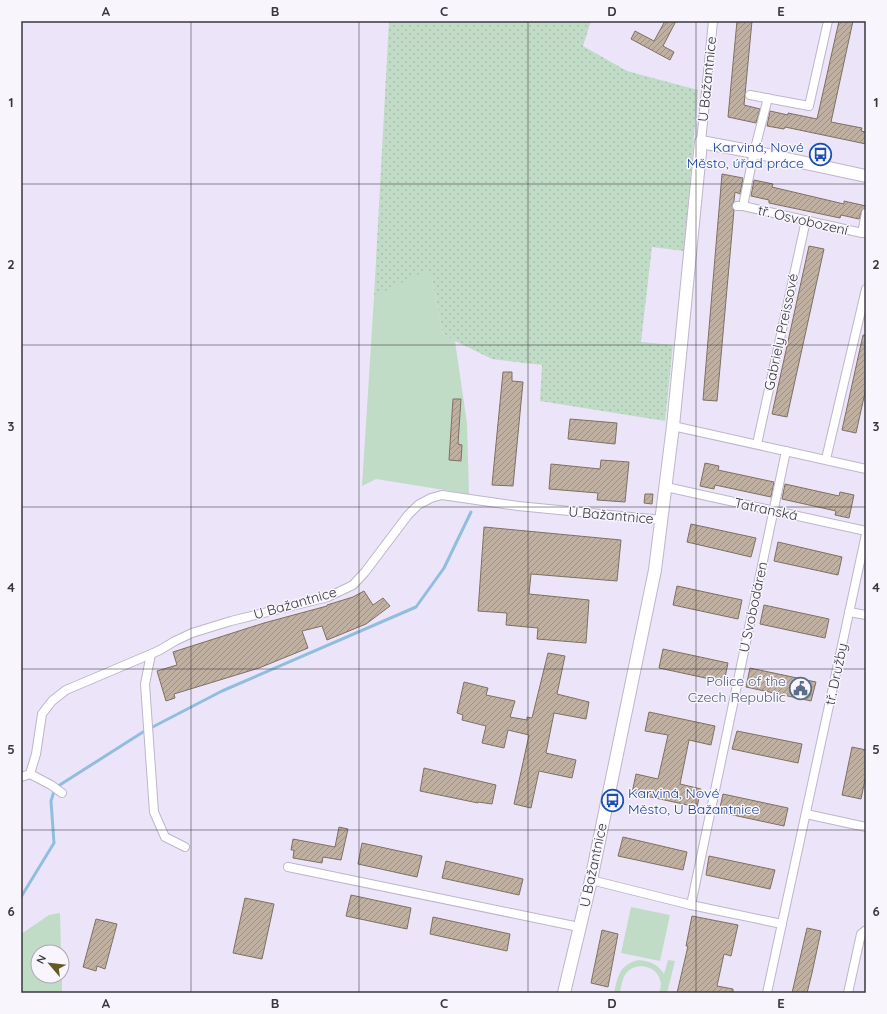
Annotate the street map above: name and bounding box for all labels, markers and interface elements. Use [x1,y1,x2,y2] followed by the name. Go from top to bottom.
[102,3,111,19] text: A
[271,3,279,19] text: B
[440,3,448,19] text: C
[607,3,617,19] text: D
[777,3,785,19] text: E
[694,35,720,123] street label: U Bažantnice
[8,94,14,110] text: 1
[873,94,879,110] text: 1
[687,138,804,172] place label: Karviná, Nové Město, úřad práce
[807,142,833,168] bus stop icon: Karviná, Nové Město, úřad práce
[756,201,850,239] street label: tř. Osvobození
[7,256,15,272] text: 2
[872,256,880,272] text: 2
[760,272,802,392] street label: Gabriely Preissové
[8,418,15,434] text: 3
[873,418,880,434] text: 3
[733,493,799,525] street label: Tatranská
[568,502,655,528] street label: U Bažantnice
[735,560,771,654] street label: U Svobodáren
[7,579,15,595] text: 4
[872,579,880,595] text: 4
[251,583,339,623] street label: U Bažantnice
[821,641,851,707] street label: tř. Družby
[688,672,786,706] place label: Police of the Czech Republic
[788,676,814,702] public building icon: Police of the Czech Republic
[7,741,15,757] text: 5
[872,741,880,757] text: 5
[628,784,759,818] place label: Karviná, Nové Město, U Bažantnice
[600,788,626,814] bus stop icon: Karviná, Nové Město, U Bažantnice
[575,821,611,909] street label: U Bažantnice
[7,903,15,919] text: 6
[872,903,880,919] text: 6
[30,944,70,984] north arrow
[33,952,49,966] text: N
[102,995,111,1011] text: A
[271,995,279,1011] text: B
[440,995,448,1011] text: C
[607,995,617,1011] text: D
[777,995,785,1011] text: E

